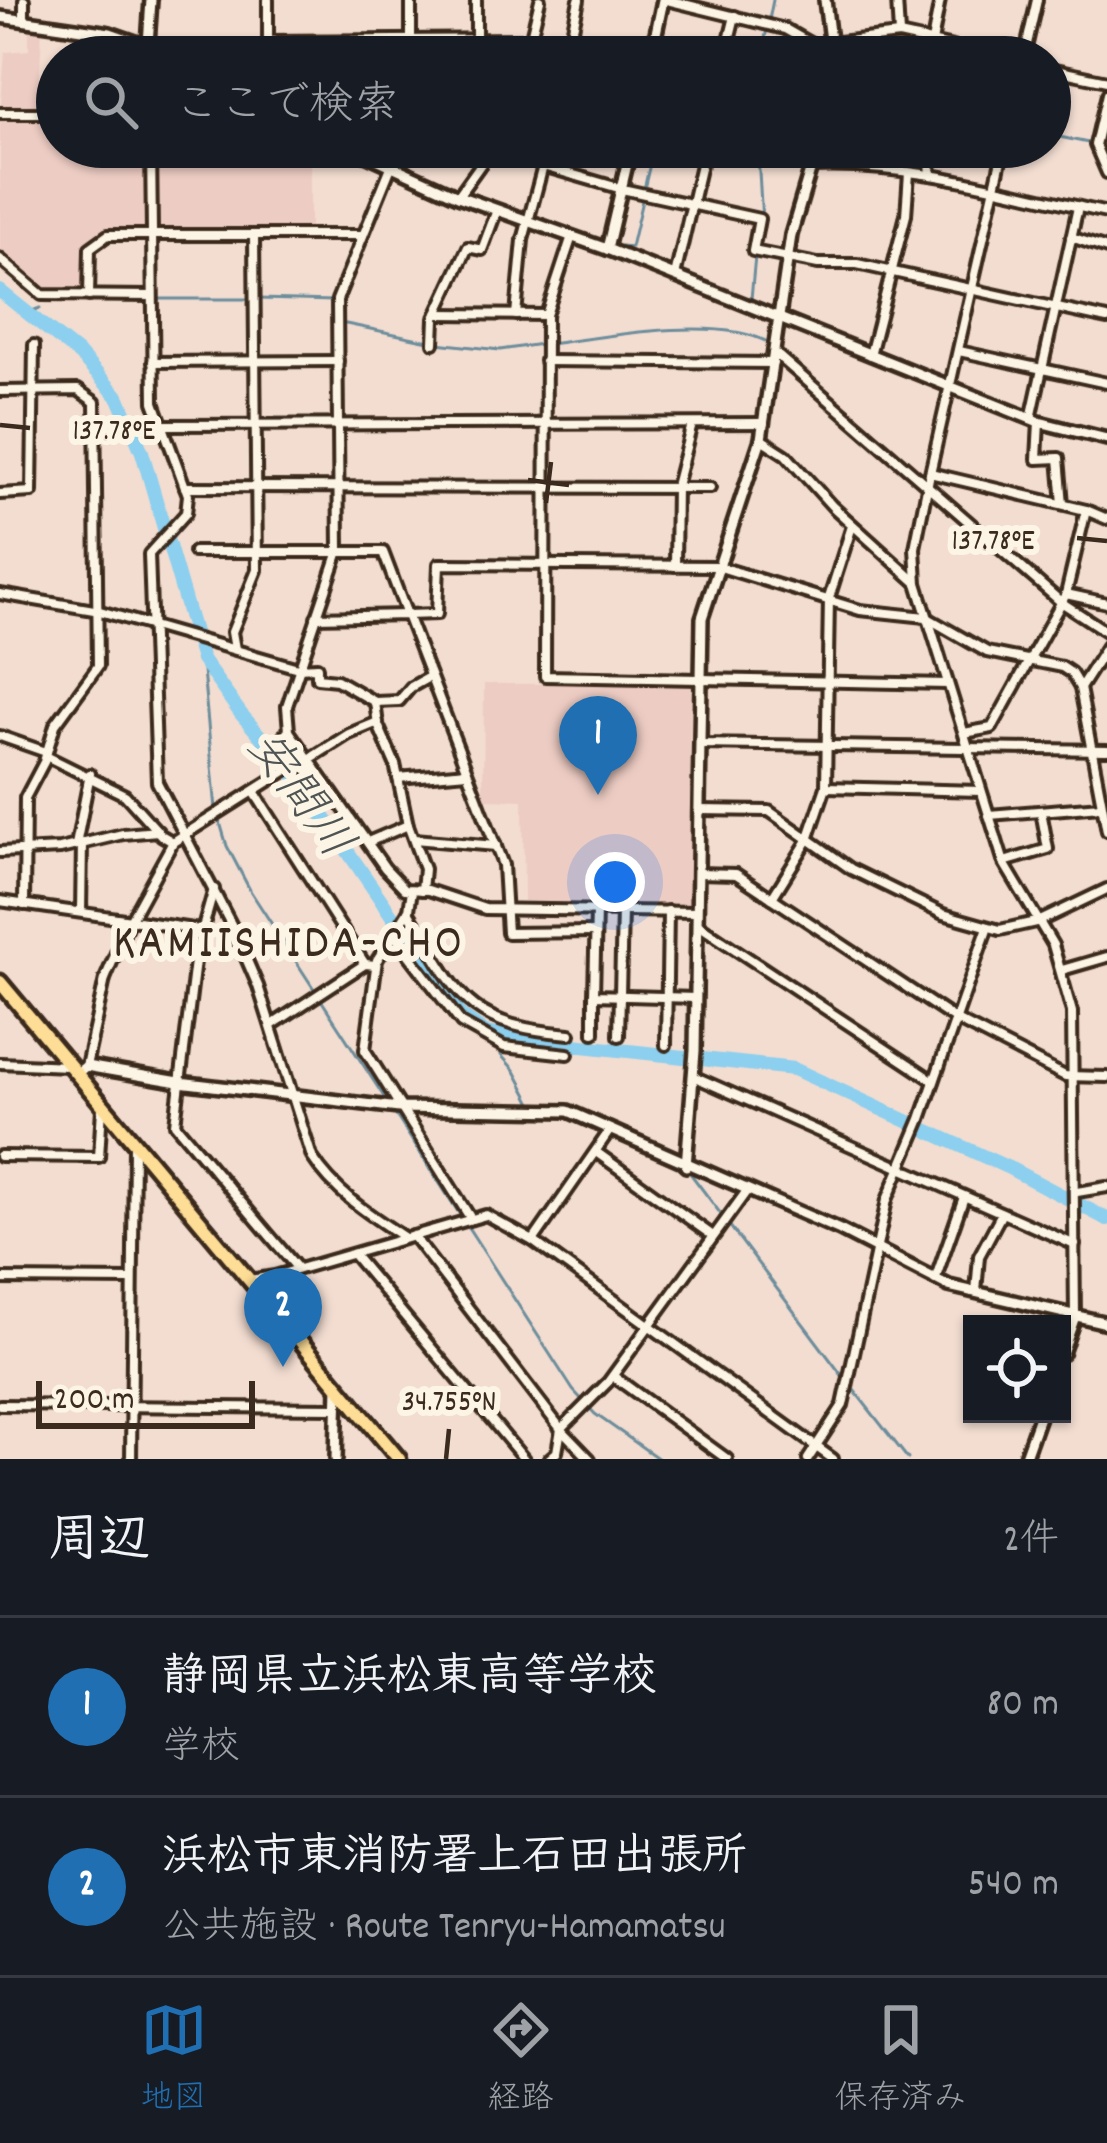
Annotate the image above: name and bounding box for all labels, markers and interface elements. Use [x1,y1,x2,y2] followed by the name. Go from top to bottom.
[36,36,1071,168] search box
[78,69,144,135] icon: search
[174,76,399,140] text: ここで検索
[72,412,156,455] text: 137.78°E
[951,522,1035,565] text: 137.78°E
[559,696,637,795] pin: 1
[227,718,367,875] water label: 安間川
[585,852,645,912] your location
[113,912,465,981] district label: KAMIISHIDA-CHO
[244,1268,322,1367] pin: 2
[963,1315,1071,1423] map controls
[963,1315,1071,1423] button: locate
[36,1375,255,1428] scale bar
[54,1378,135,1425] text: 200 m
[402,1383,496,1426] text: 34.755°N
[48,1508,150,1580] text: 周辺
[1003,1515,1059,1570] text: 2件
[162,1648,657,1712] text: 静岡県立浜松東高等学校
[83,1679,91,1734] text: 1
[986,1679,1059,1734] text: 80 m
[162,1722,240,1777] text: 学校
[162,1828,747,1892] text: 浜松市東消防署上石田出張所
[78,1859,96,1914] text: 2
[968,1859,1059,1914] text: 540 m
[162,1902,726,1957] text: 公共施設 · Route Tenryu-Hamamatsu
[141,1997,207,2124] tab: 地図
[488,1997,554,2124] tab: 経路
[835,1997,967,2124] tab: 保存済み

